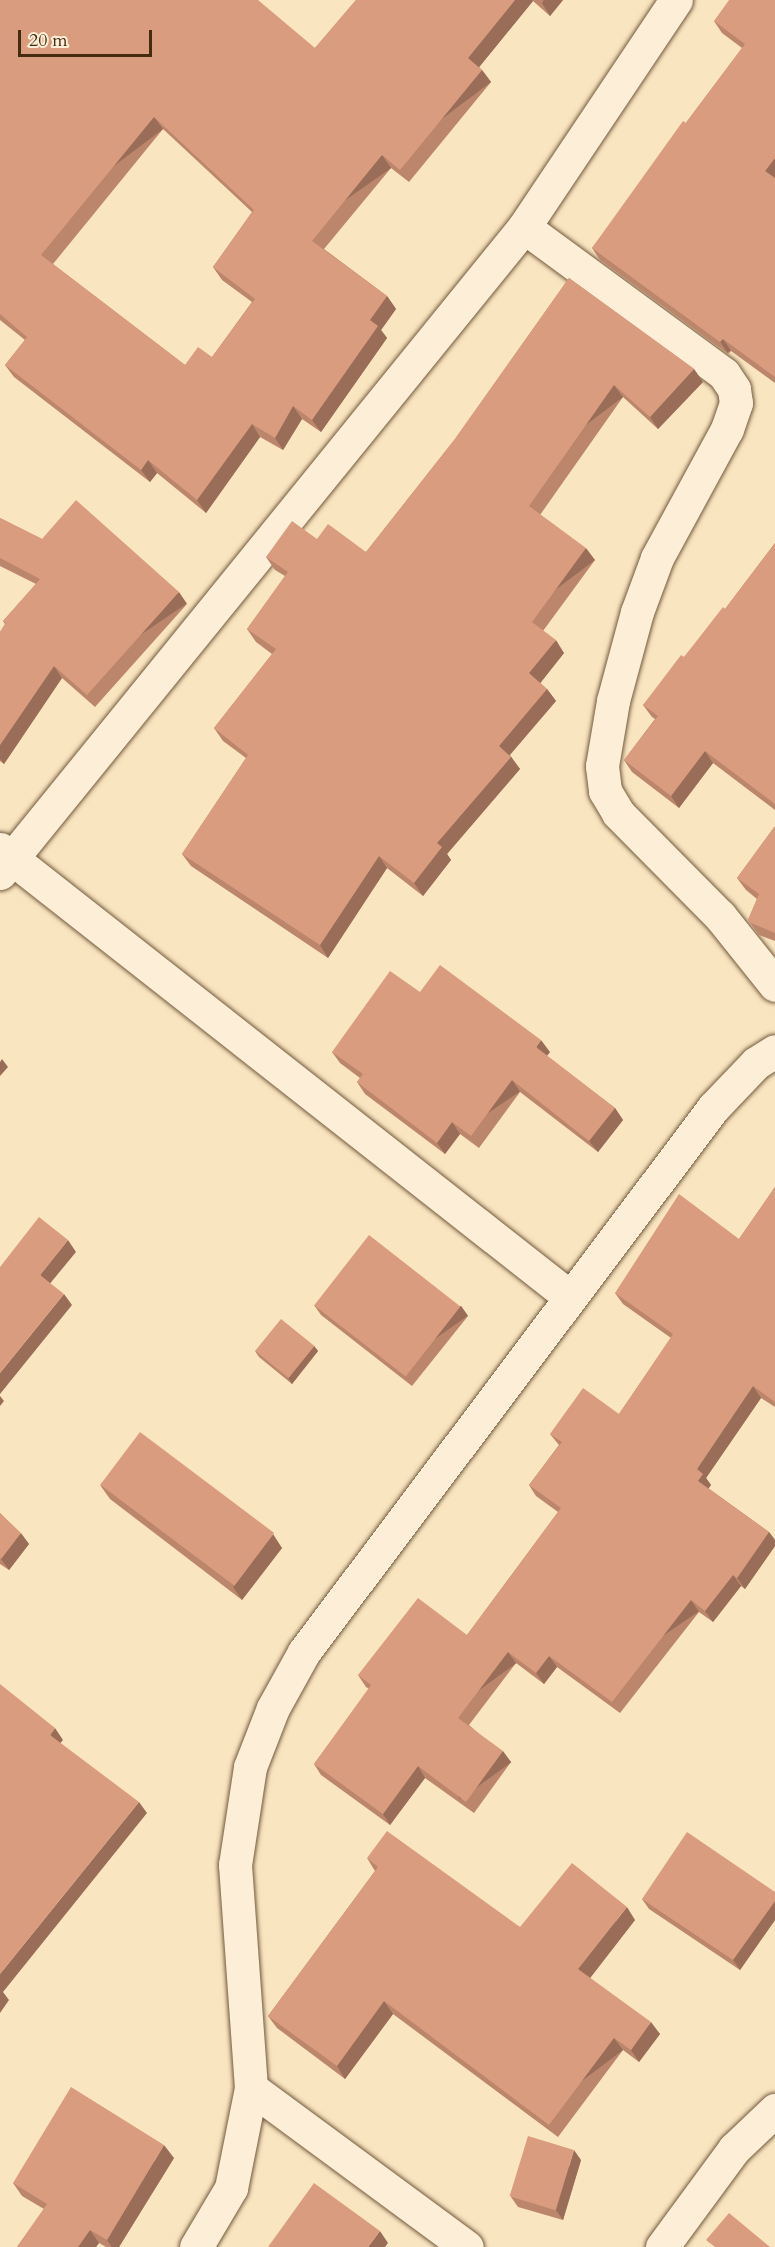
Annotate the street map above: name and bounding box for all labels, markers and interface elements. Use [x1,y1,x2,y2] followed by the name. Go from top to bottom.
[21,18,154,56] scale bar
[29,28,68,53] text: 20 m

